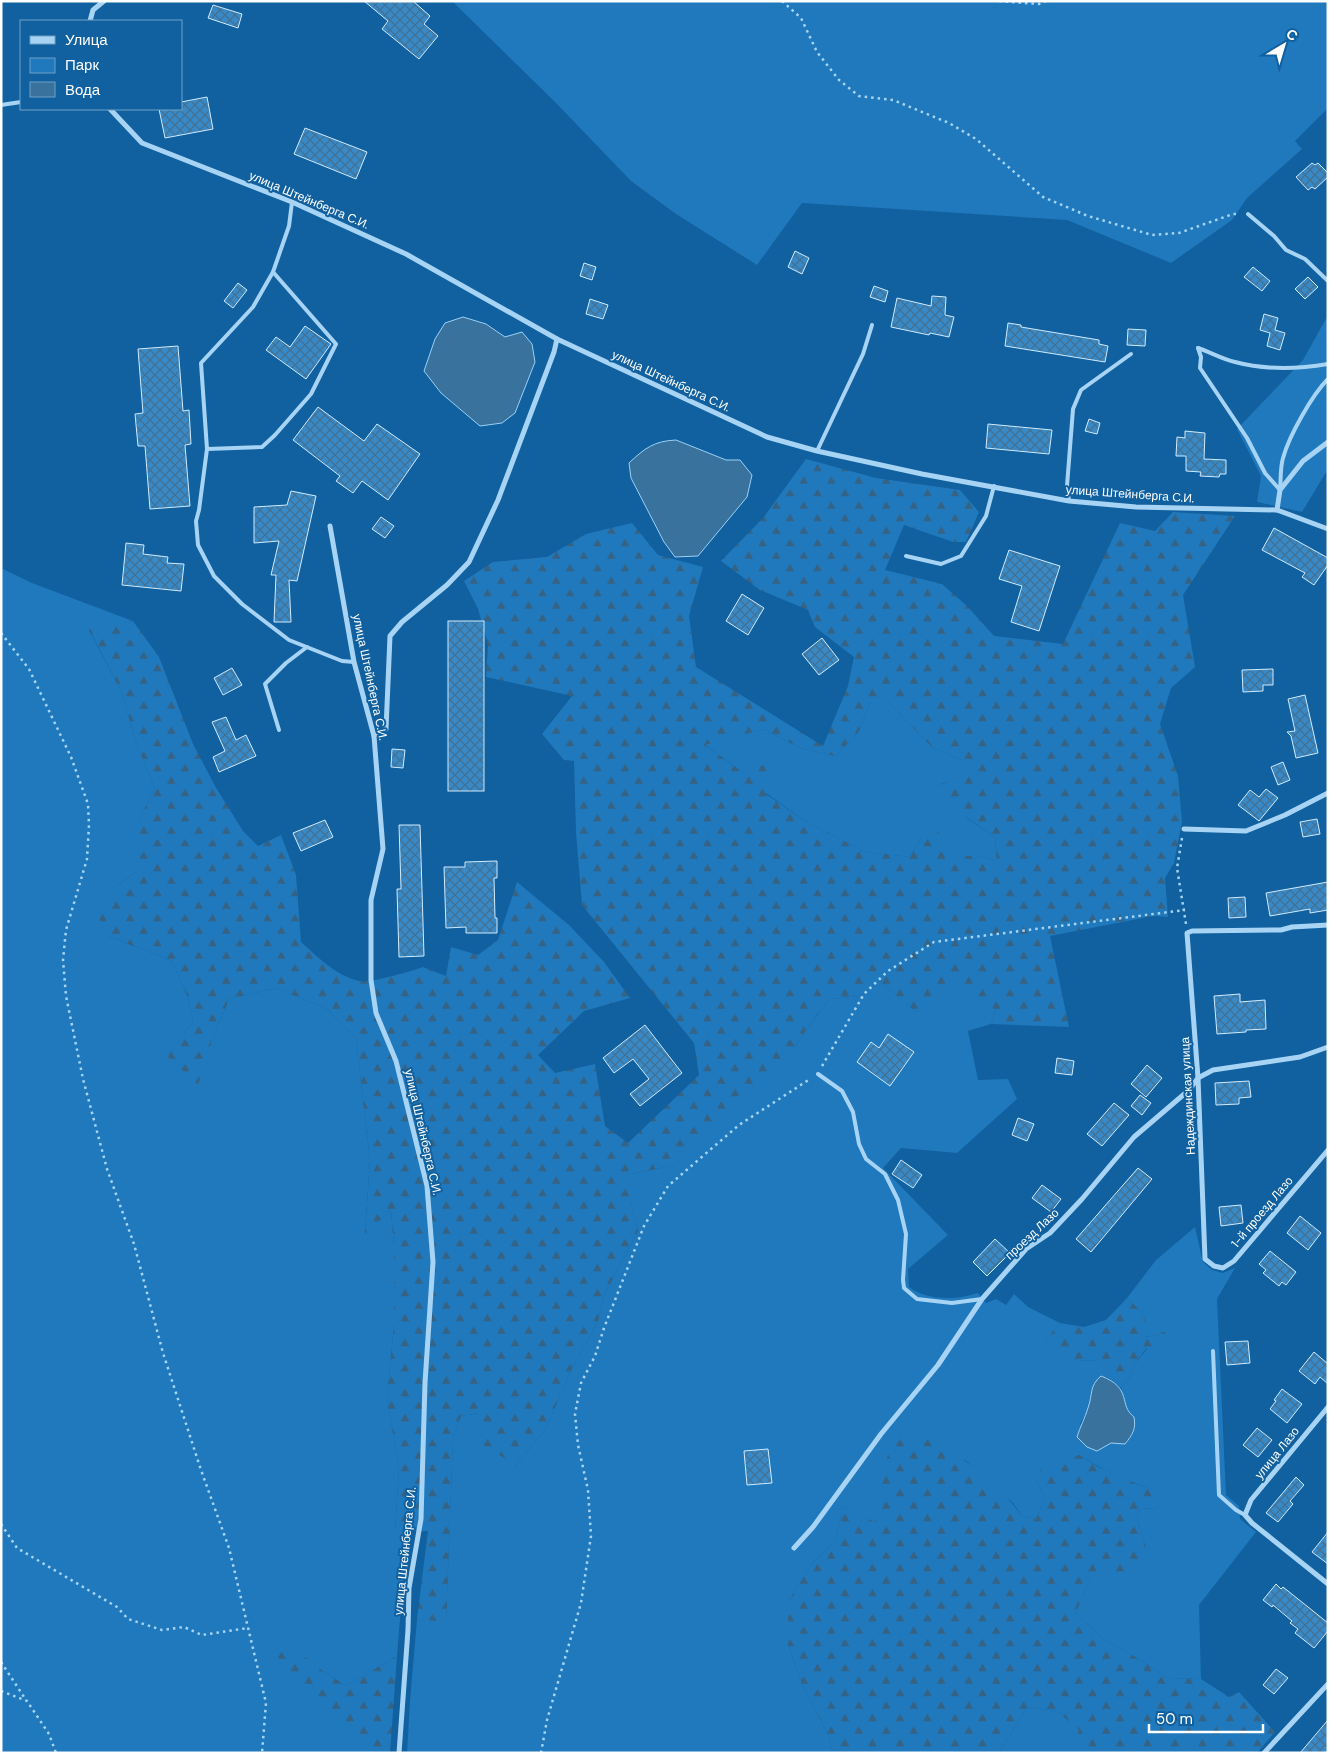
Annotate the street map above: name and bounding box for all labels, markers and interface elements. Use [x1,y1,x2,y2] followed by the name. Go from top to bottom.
[20,20,182,110] legend
[1259,20,1309,70] north arrow
[1282,25,1302,45] text: С
[65,30,108,50] text: Улица
[65,55,99,75] text: Парк
[65,80,101,100] text: Вода
[247,168,371,232] street label: улица Штейнберга С.И.
[609,347,733,415] street label: улица Штейнберга С.И.
[1065,482,1195,506] street label: улица Штейнберга С.И.
[349,612,391,742] street label: улица Штейнберга С.И.
[1177,1036,1199,1155] street label: Надеждинская улица
[401,1068,445,1196] street label: улица Штейнберга С.И.
[1227,1173,1297,1251] street label: 1-й проезд Лазо
[1002,1205,1063,1263] street label: проезд Лазо
[1251,1423,1303,1482] street label: улица Лазо
[390,1486,420,1616] street label: улица Штейнберга С.И.
[1149,1702,1263,1734] scale bar
[1156,1709,1193,1729] text: 50 m

